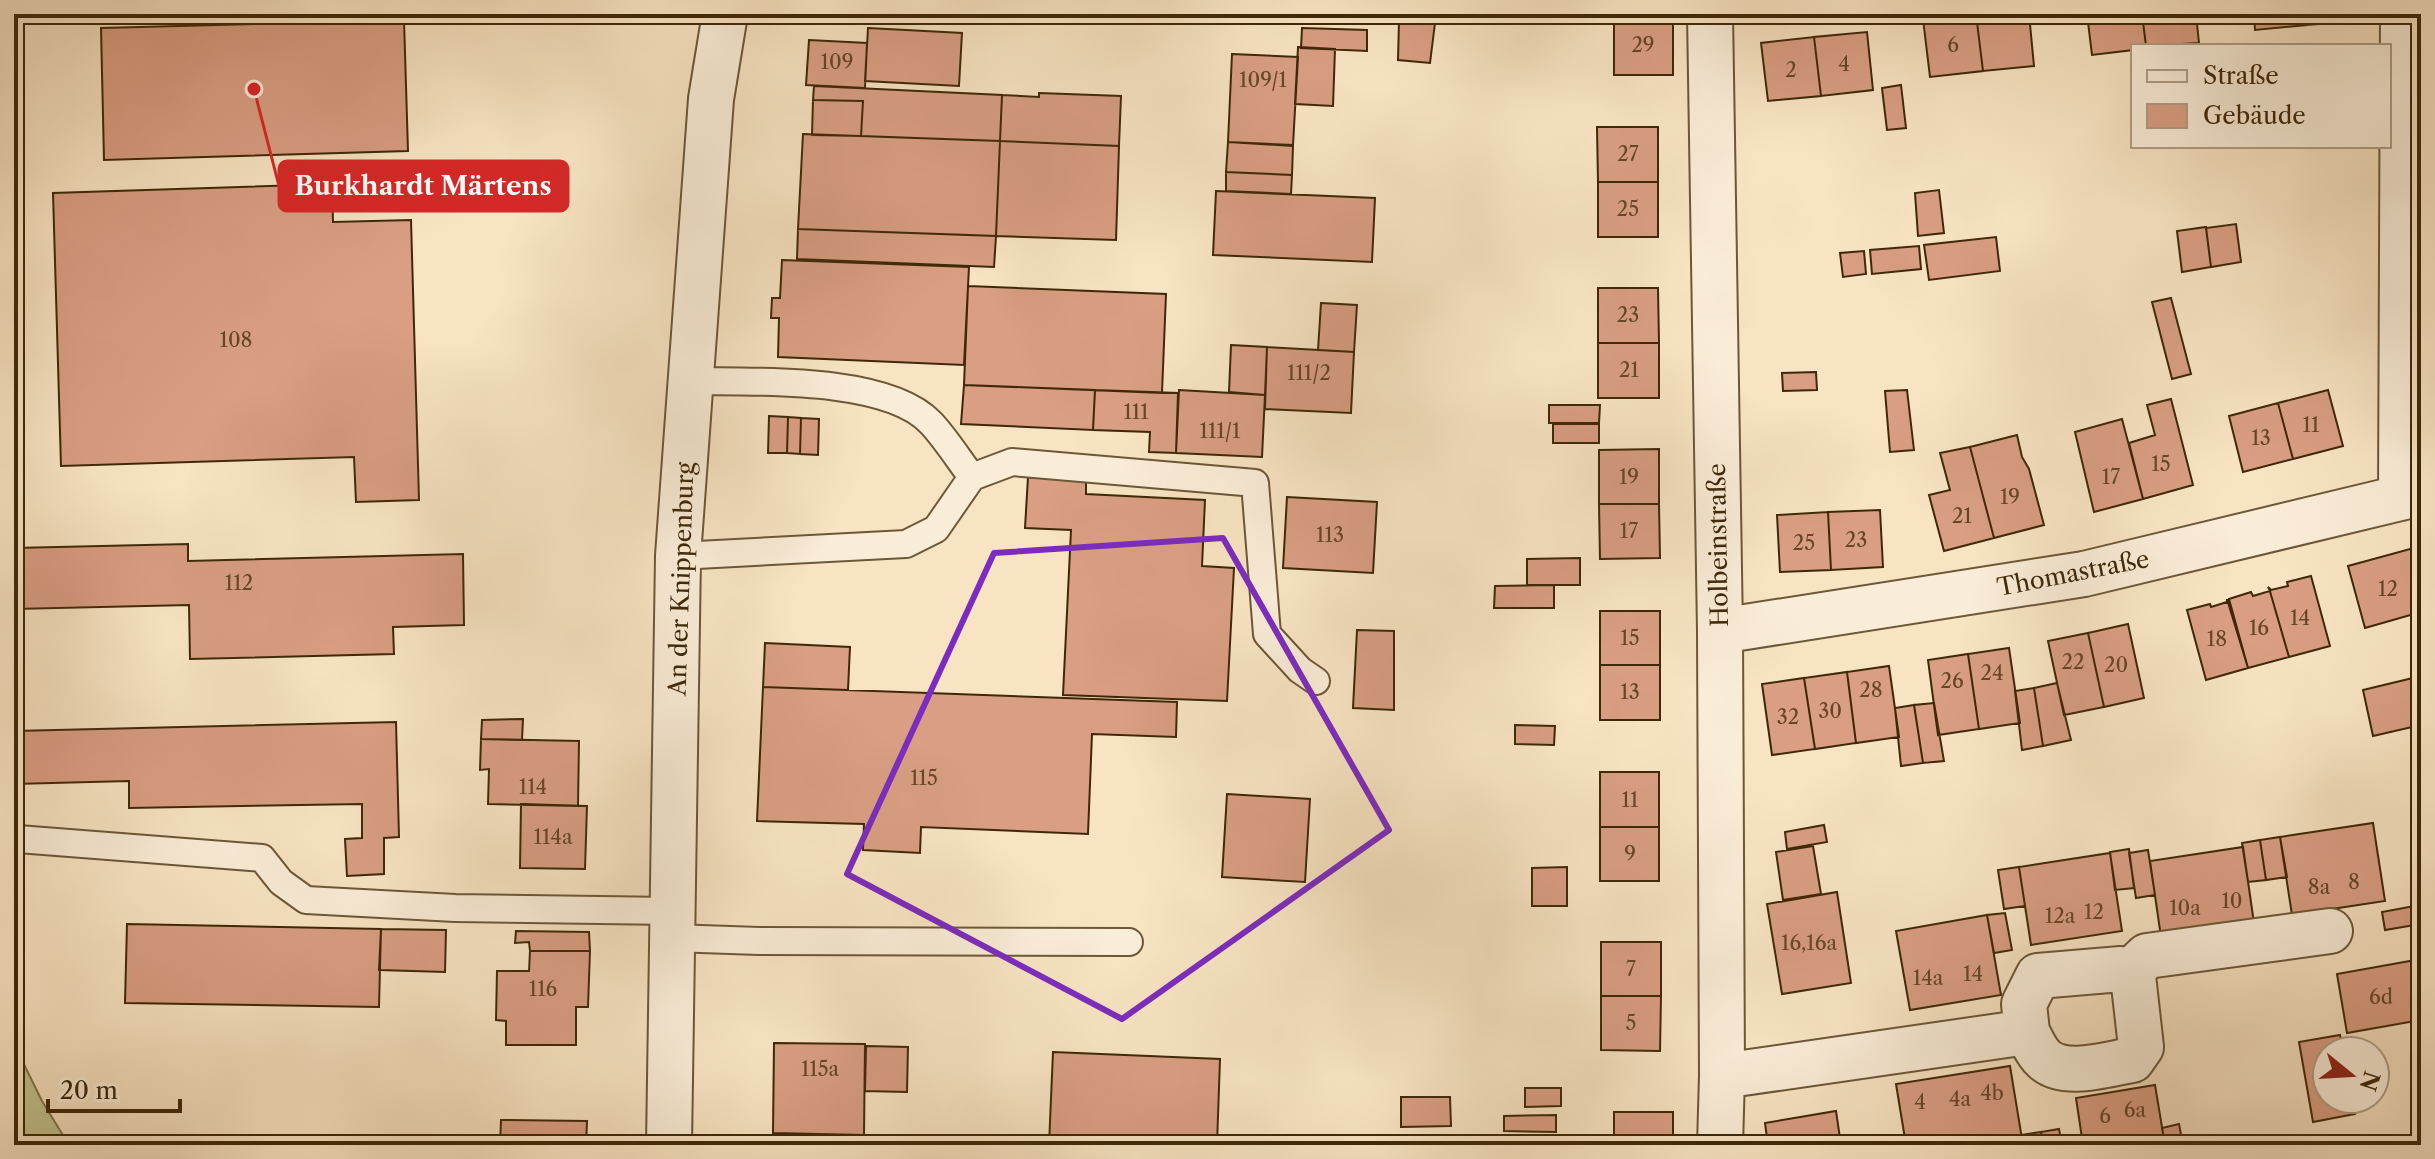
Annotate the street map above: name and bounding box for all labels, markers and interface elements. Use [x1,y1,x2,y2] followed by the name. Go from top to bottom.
[1631,33,1655,57] house number: 29
[1947,33,1959,57] house number: 6
[2131,44,2391,148] legend
[821,50,853,74] house number: 109
[1838,52,1850,76] house number: 4
[1785,58,1797,82] house number: 2
[2203,61,2279,90] text: Straße
[1239,68,1288,92] house number: 109/1
[2203,101,2306,130] text: Gebäude
[1617,142,1639,166] house number: 27
[279,161,568,211] callout: Burkhardt Märtens
[294,170,552,202] text: Burkhardt Märtens
[1617,197,1639,221] house number: 25
[1617,303,1639,327] house number: 23
[220,328,252,352] house number: 108
[1619,358,1640,382] house number: 21
[1287,361,1331,385] house number: 111/2
[1123,400,1149,424] house number: 111
[2303,413,2320,437] house number: 11
[1200,419,1241,443] house number: 111/1
[2251,426,2271,450] house number: 13
[2151,452,2171,476] house number: 15
[662,461,700,698] street label: An der Knippenburg
[1702,463,1734,627] street label: Holbeinstraße
[1619,465,1639,489] house number: 19
[2102,465,2120,489] house number: 17
[2000,485,2020,509] house number: 19
[1952,504,1973,528] house number: 21
[1620,519,1638,543] house number: 17
[1316,523,1344,547] house number: 113
[1845,528,1867,552] house number: 23
[1793,531,1815,555] house number: 25
[1995,544,2151,602] street label: Thomastraße
[225,571,253,595] house number: 112
[2378,577,2398,601] house number: 12
[2290,606,2310,630] house number: 14
[2249,616,2269,640] house number: 16
[1620,626,1640,650] house number: 15
[2207,627,2227,651] house number: 18
[2062,650,2085,674] house number: 22
[2104,653,2128,677] house number: 20
[1980,661,2004,685] house number: 24
[1940,669,1964,693] house number: 26
[1859,678,1883,702] house number: 28
[1620,680,1640,704] house number: 13
[1818,699,1842,723] house number: 30
[1777,705,1799,729] house number: 32
[910,766,938,790] house number: 115
[519,775,547,799] house number: 114
[1622,788,1639,812] house number: 11
[534,825,573,849] house number: 114a
[1624,842,1636,866] house number: 9
[2348,870,2360,894] house number: 8
[2308,875,2331,899] house number: 8a
[2221,889,2243,913] house number: 10
[2169,896,2201,920] house number: 10a
[2084,900,2104,924] house number: 12
[2045,904,2076,928] house number: 12a
[1781,931,1837,955] house number: 16,16a
[1626,957,1636,981] house number: 7
[1963,962,1983,986] house number: 14
[1913,966,1944,990] house number: 14a
[529,977,557,1001] house number: 116
[2369,985,2393,1009] house number: 6d
[1626,1011,1636,1035] house number: 5
[2311,1035,2391,1115] north arrow
[801,1057,840,1081] house number: 115a
[48,1063,180,1113] scale bar
[2354,1068,2385,1094] text: N
[60,1076,118,1105] text: 20 m
[1980,1081,2004,1105] house number: 4b
[1949,1087,1971,1111] house number: 4a
[1914,1090,1926,1114] house number: 4
[2124,1098,2147,1122] house number: 6a
[2099,1104,2111,1128] house number: 6

